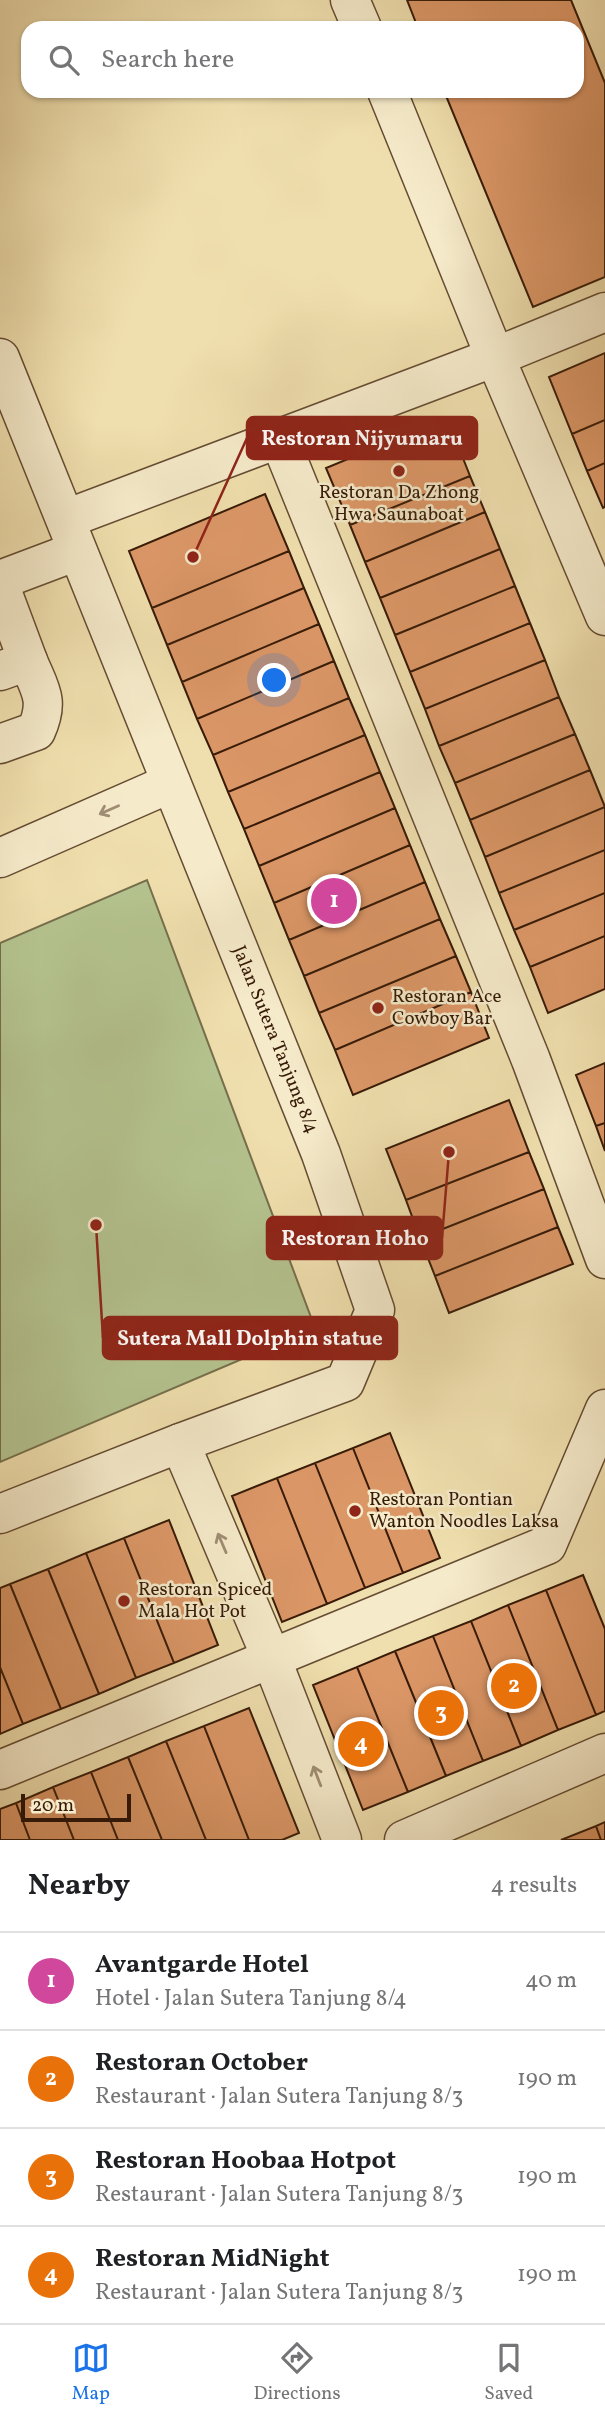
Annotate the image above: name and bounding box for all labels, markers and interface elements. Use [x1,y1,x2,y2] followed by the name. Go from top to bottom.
[21,21,584,98] search box
[45,41,83,79] icon: search
[101,42,234,78] text: Search here
[247,417,477,459] callout: Restoran Nijyumaru
[261,425,463,454] text: Restoran Nijyumaru
[391,463,407,479] marker: Restoran Da Zhong Hwa Saunaboat
[319,480,479,528] place label: Restoran Da Zhong Hwa Saunaboat
[257,663,291,697] your location
[99,804,120,817] one-way arrow
[311,875,357,927] pin: 1
[225,942,324,1138] street label: Jalan Sutera Tanjung 8/4
[392,984,501,1032] place label: Restoran Ace Cowboy Bar
[370,1000,386,1016] marker: Restoran Ace Cowboy Bar
[267,1217,442,1259] callout: Restoran Hoho
[281,1225,429,1254] text: Restoran Hoho
[103,1317,397,1359] callout: Sutera Mall Dolphin statue
[117,1325,383,1354] text: Sutera Mall Dolphin statue
[369,1487,559,1535] place label: Restoran Pontian Wanton Noodles Laksa
[347,1503,363,1519] marker: Restoran Pontian Wanton Noodles Laksa
[215,1533,228,1554] one-way arrow
[138,1577,272,1625] place label: Restoran Spiced Mala Hot Pot
[116,1593,132,1609] marker: Restoran Spiced Mala Hot Pot
[491,1660,537,1712] pin: 2
[418,1687,464,1739] pin: 3
[338,1718,384,1770] pin: 4
[309,1766,322,1788] one-way arrow
[21,1791,131,1823] scale bar
[32,1793,74,1819] text: 20 m
[28,1865,130,1907] text: Nearby
[491,1870,577,1902] text: 4 results
[95,1947,309,1983] text: Avantgarde Hotel
[46,1965,56,1997] text: 1
[525,1965,577,1997] text: 40 m
[95,1983,407,2015] text: Hotel · Jalan Sutera Tanjung 8/4
[95,2045,308,2081] text: Restoran October
[45,2063,57,2095] text: 2
[517,2063,577,2095] text: 190 m
[95,2081,463,2113] text: Restaurant · Jalan Sutera Tanjung 8/3
[95,2143,396,2179] text: Restoran Hoobaa Hotpot
[45,2161,57,2193] text: 3
[517,2161,577,2193] text: 190 m
[95,2179,463,2211] text: Restaurant · Jalan Sutera Tanjung 8/3
[95,2241,330,2277] text: Restoran MidNight
[44,2259,58,2291] text: 4
[517,2259,577,2291] text: 190 m
[95,2277,463,2309] text: Restaurant · Jalan Sutera Tanjung 8/3
[72,2339,110,2407] tab: Map
[254,2339,341,2407] tab: Directions
[484,2339,533,2407] tab: Saved

